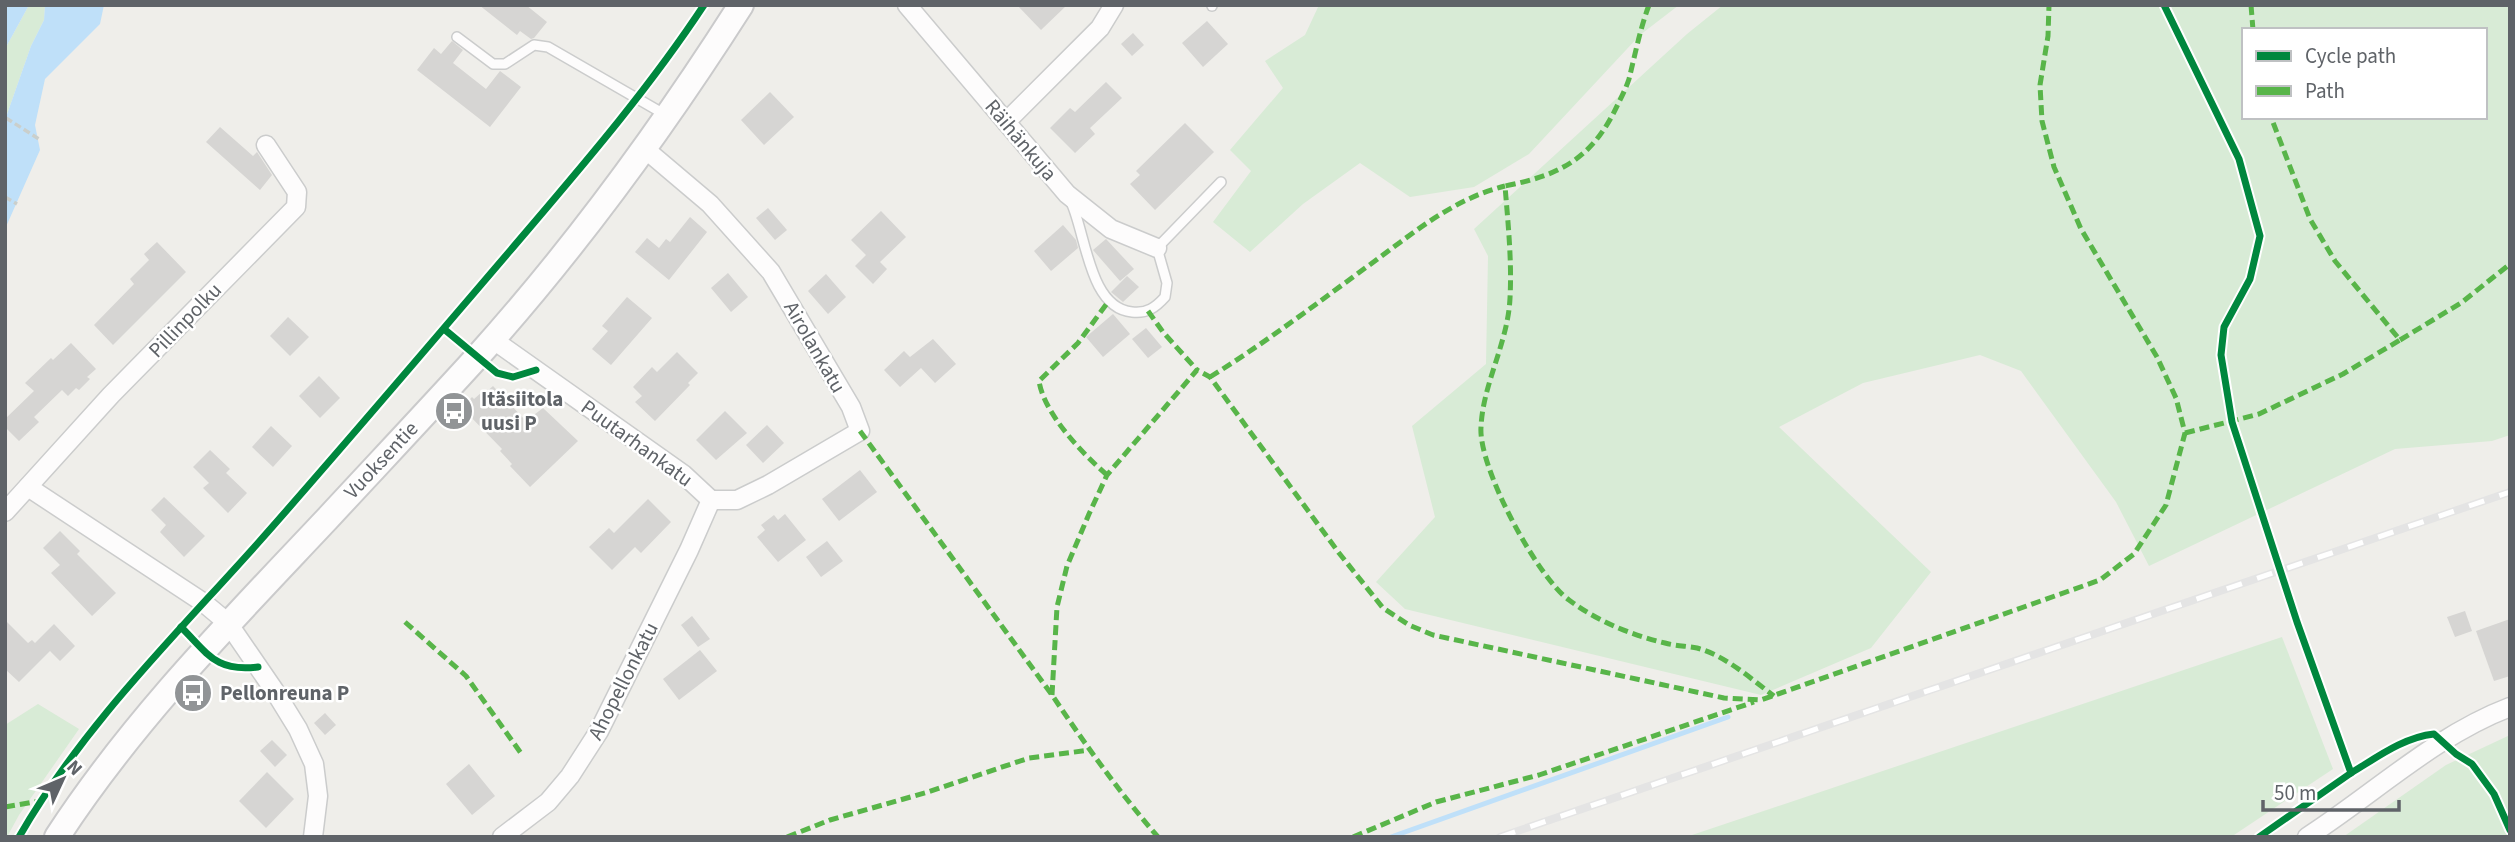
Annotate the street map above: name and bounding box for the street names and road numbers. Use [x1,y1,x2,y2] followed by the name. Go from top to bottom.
[978,93,1064,187] street label: Räihänkuja
[141,276,229,364] street label: Pillinpolku
[777,296,853,398] street label: Airolankatu
[575,392,699,494] street label: Puutarhankatu
[337,414,425,506] street label: Vuoksentie
[580,617,666,745] street label: Ahopellonkatu

